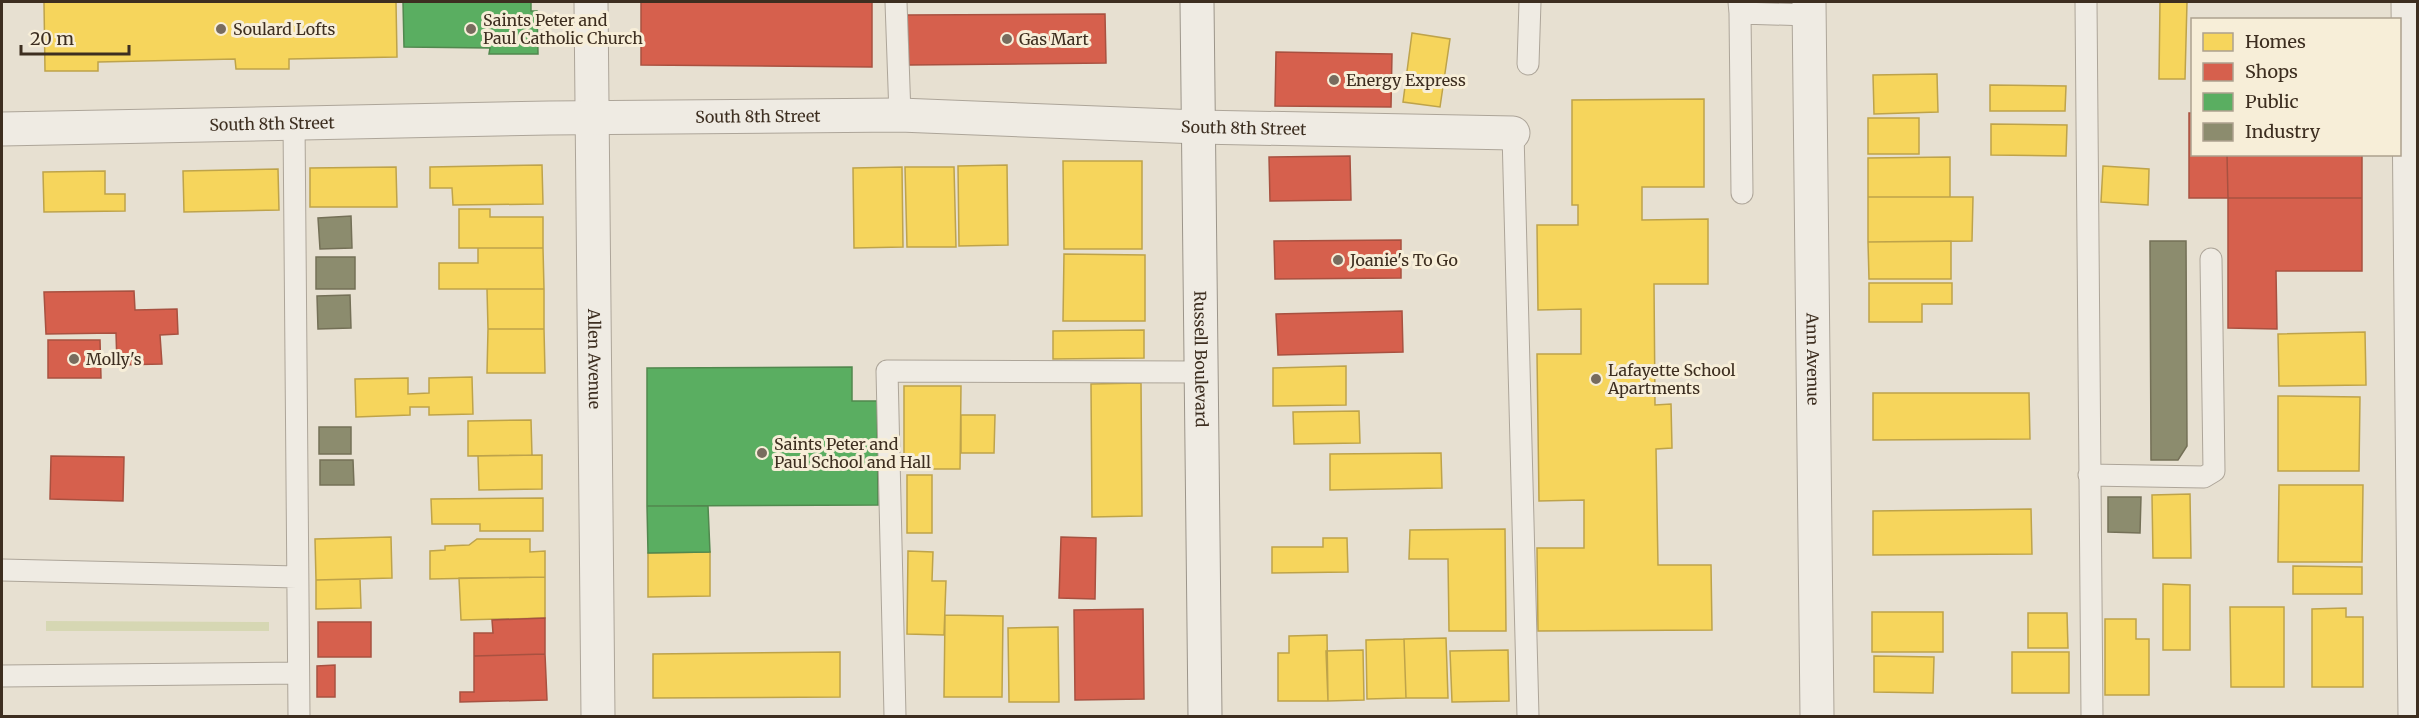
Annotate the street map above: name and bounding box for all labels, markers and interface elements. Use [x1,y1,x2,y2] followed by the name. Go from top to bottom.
[483,10,643,48] place label: Saints Peter and Paul Catholic Church
[21,18,129,56] scale bar
[2191,18,2401,156] legend
[233,19,336,39] place label: Soulard Lofts
[214,22,228,36] marker: Soulard Lofts
[464,22,478,36] marker: Saints Peter and Paul Catholic Church
[30,27,74,50] text: 20 m
[1019,29,1089,49] place label: Gas Mart
[2245,30,2306,53] text: Homes
[1000,32,1014,46] marker: Gas Mart
[2245,60,2298,83] text: Shops
[1346,70,1466,90] place label: Energy Express
[1327,73,1341,87] marker: Energy Express
[2245,90,2299,113] text: Public
[695,106,821,127] street label: South 8th Street
[209,112,336,135] street label: South 8th Street
[1181,116,1307,139] street label: South 8th Street
[2245,120,2321,143] text: Industry
[1349,250,1458,270] place label: Joanie's To Go
[1331,253,1345,267] marker: Joanie's To Go
[1190,291,1212,428] street label: Russell Boulevard
[584,308,605,409] street label: Allen Avenue
[1802,312,1824,405] street label: Ann Avenue
[86,349,142,369] place label: Molly's
[67,352,81,366] marker: Molly's
[1607,360,1736,398] place label: Lafayette School Apartments
[1589,372,1603,386] marker: Lafayette School Apartments
[774,434,931,472] place label: Saints Peter and Paul School and Hall
[755,446,769,460] marker: Saints Peter and Paul School and Hall

